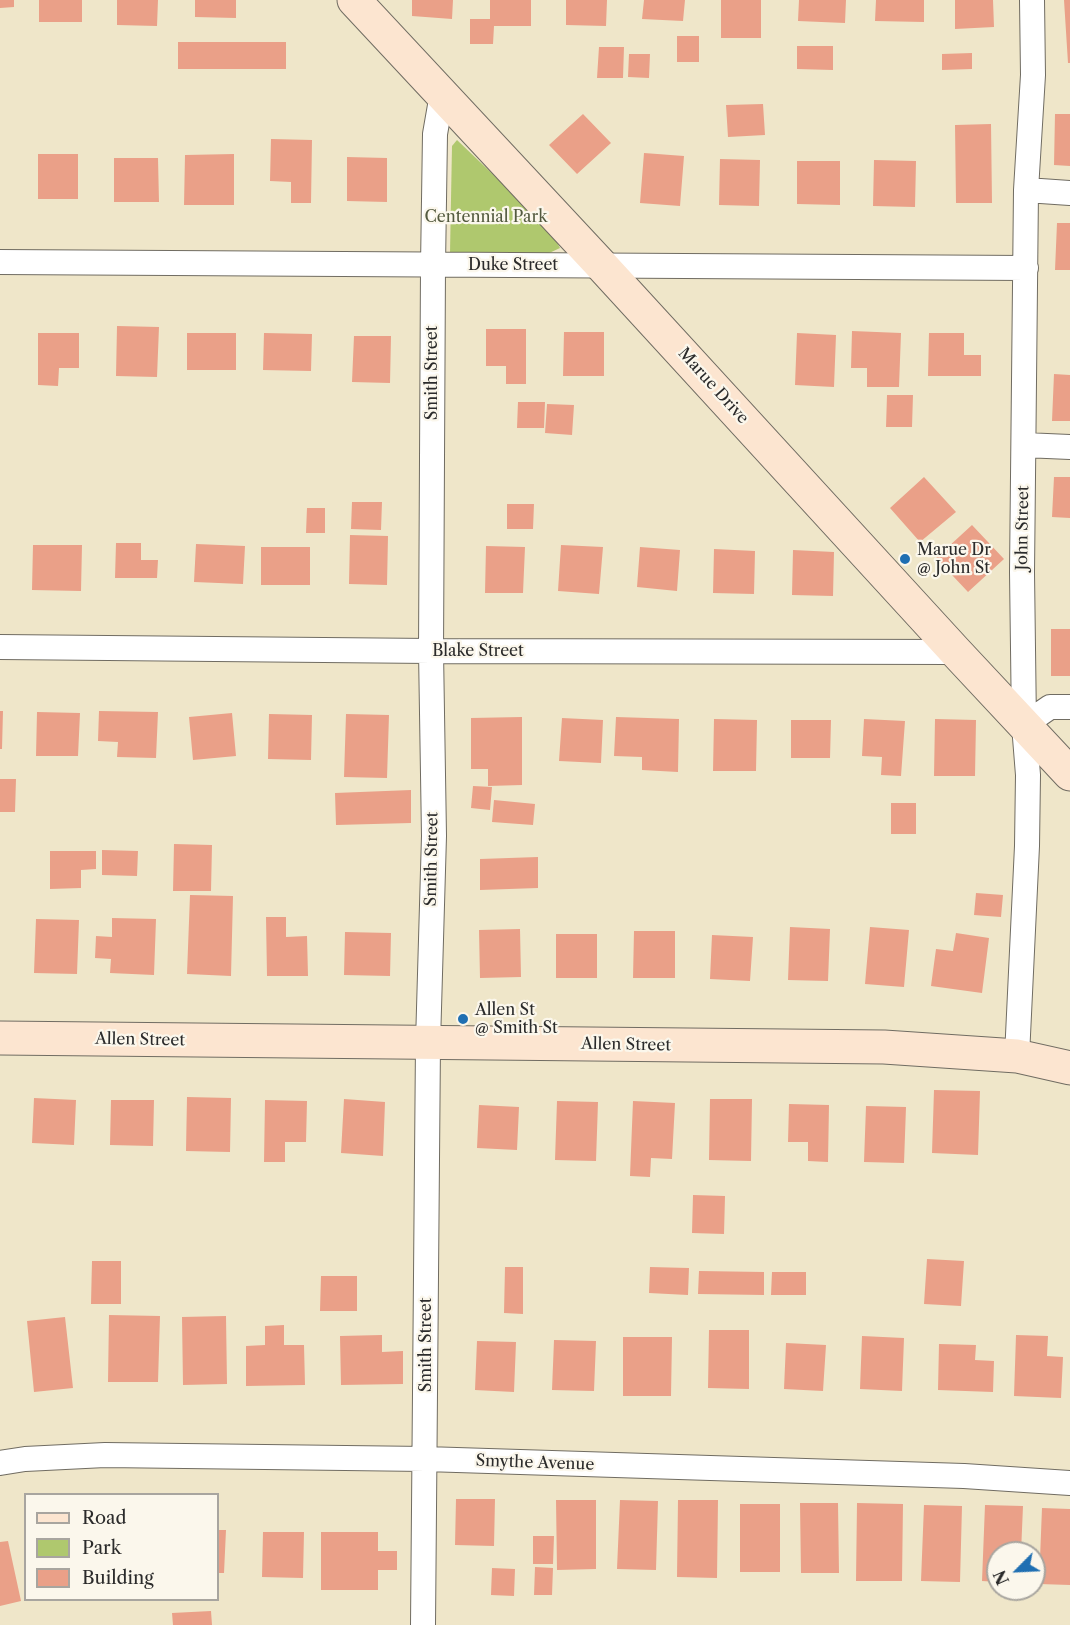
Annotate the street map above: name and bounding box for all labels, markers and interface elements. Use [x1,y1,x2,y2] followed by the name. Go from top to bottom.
[424,207,548,227] park label: Centennial Park
[468,255,558,275] street label: Duke Street
[422,326,442,420] street label: Smith Street
[674,344,752,428] street label: Marue Drive
[1013,485,1033,571] street label: John Street
[917,540,991,578] place label: Marue Dr @ John St
[898,552,912,566] marker: Marue Dr @ John St
[432,641,524,661] street label: Blake Street
[422,812,442,906] street label: Smith Street
[475,1000,558,1038] place label: Allen St @ Smith St
[456,1012,470,1026] marker: Allen St @ Smith St
[95,1030,185,1050] street label: Allen Street
[581,1035,671,1055] street label: Allen Street
[416,1298,436,1392] street label: Smith Street
[475,1451,595,1475] street label: Smythe Avenue
[24,1493,219,1601] legend
[82,1507,127,1529] text: Road
[82,1537,121,1559] text: Park
[986,1541,1046,1601] north arrow
[82,1567,154,1589] text: Building
[989,1567,1013,1588] text: N

